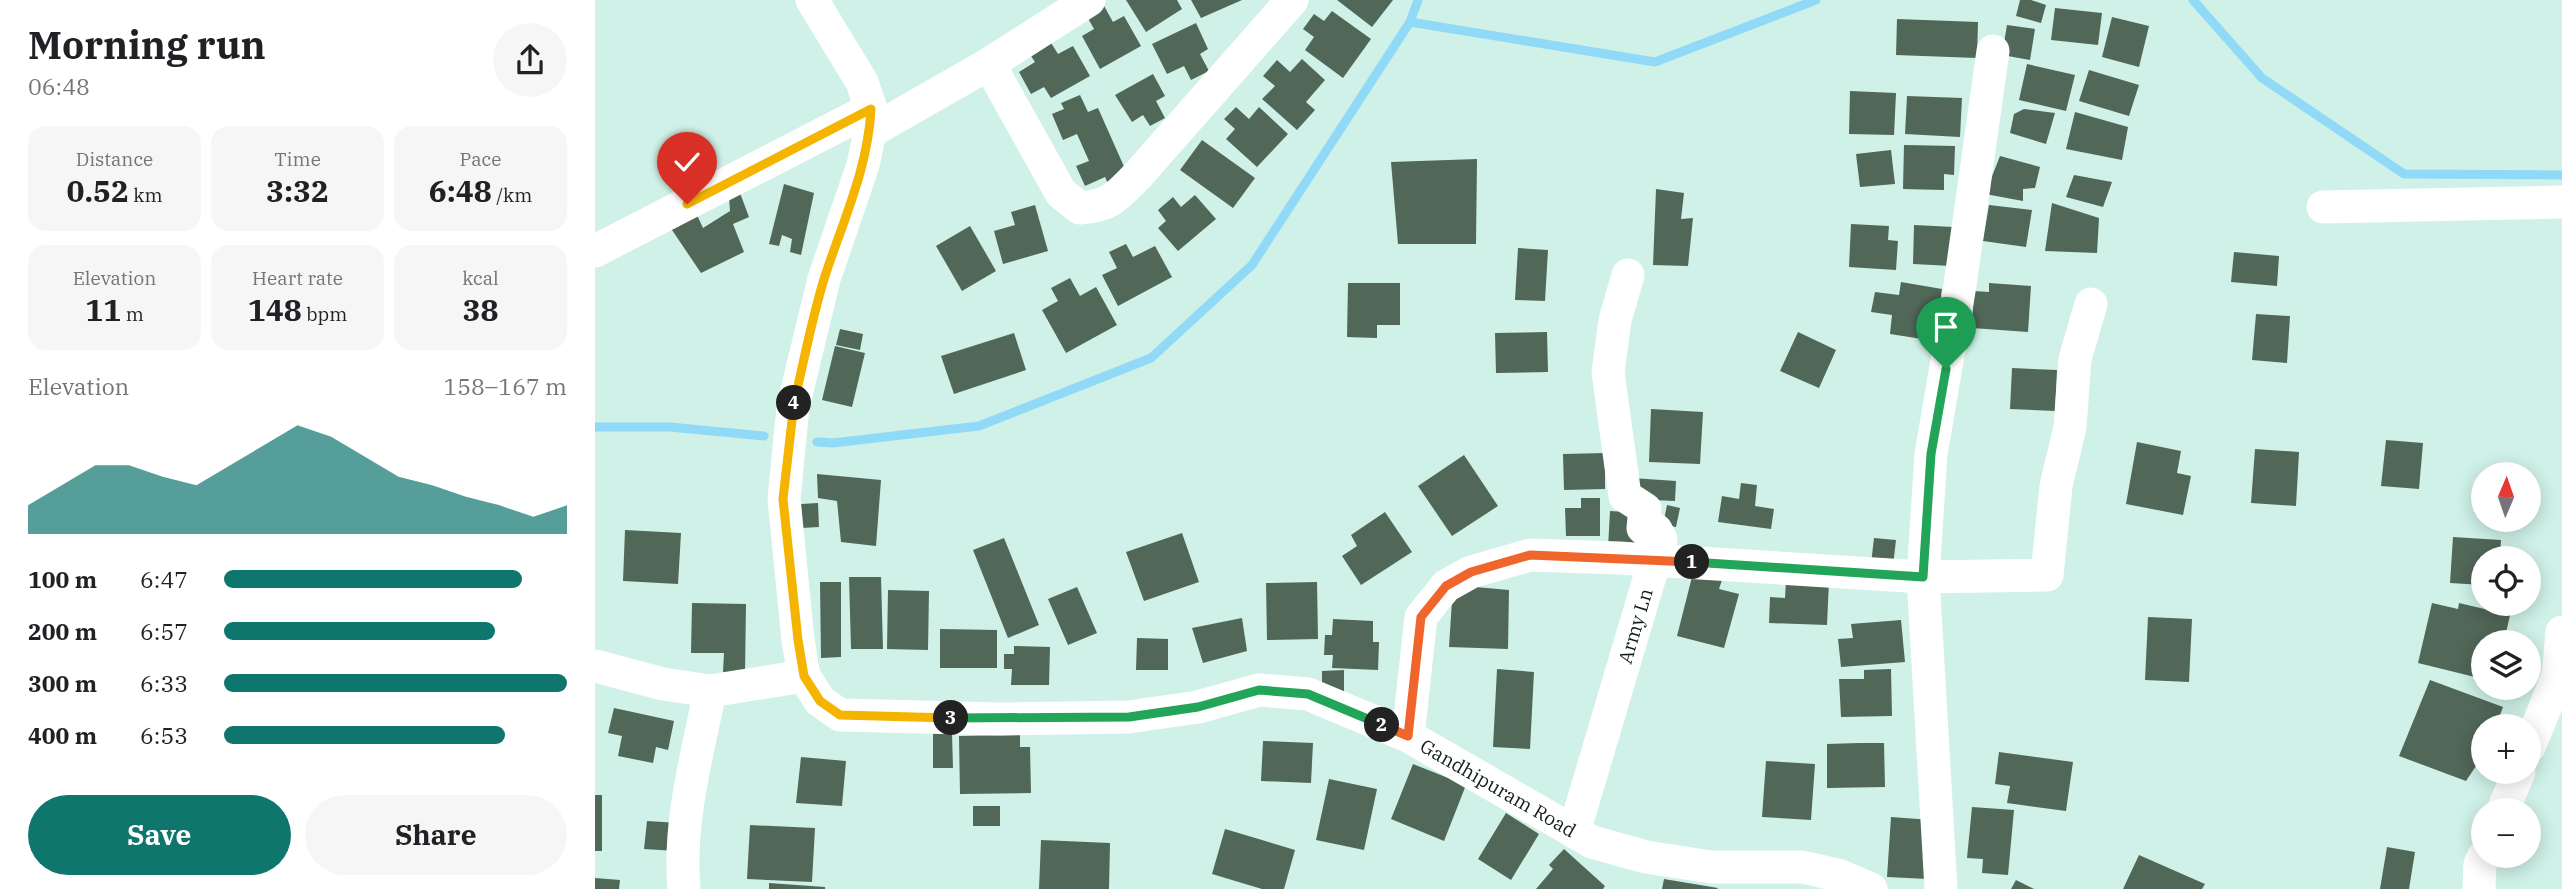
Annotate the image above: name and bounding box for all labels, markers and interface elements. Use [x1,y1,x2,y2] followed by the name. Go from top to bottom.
[28,20,266,69] text: Morning run
[493,23,567,97] button: share
[28,71,90,101] text: 06:48
[657,132,717,204] pin
[668,143,706,181] icon: check
[76,147,153,171] text: Distance
[274,147,321,171] text: Time
[460,147,501,171] text: Pace
[66,171,129,210] text: 0.52
[266,171,329,210] text: 3:32
[429,171,492,210] text: 6:48
[129,183,163,207] text: km
[492,183,532,207] text: /km
[73,266,156,290] text: Elevation
[252,266,343,290] text: Heart rate
[462,266,499,290] text: kcal
[85,290,121,329] text: 11
[248,290,302,329] text: 148
[463,290,499,329] text: 38
[1916,297,1976,369] pin
[121,302,144,326] text: m
[302,302,347,326] text: bpm
[1927,308,1965,346] icon: arrive
[28,371,129,401] text: Elevation
[443,371,567,401] text: 158–167 m
[777,386,811,420] pin: 4
[788,390,799,414] text: 4
[2471,462,2541,532] north arrow
[2471,462,2541,868] map controls
[1675,544,1709,580] pin: 1
[2471,546,2541,616] button: locate
[1686,549,1697,573] text: 1
[28,564,97,594] text: 100 m
[140,564,188,594] text: 6:47
[1613,585,1658,666] street label: Army Ln
[28,616,97,646] text: 200 m
[140,616,188,646] text: 6:57
[2471,630,2541,700] button: layers
[28,668,97,698] text: 300 m
[140,668,188,698] text: 6:33
[933,700,969,736] pin: 3
[945,705,956,729] text: 3
[1365,708,1399,742] pin: 2
[1376,712,1387,736] text: 2
[2471,714,2541,784] button: +
[28,720,97,750] text: 400 m
[140,720,188,750] text: 6:53
[1416,734,1580,842] street label: Gandhipuram Road
[28,795,291,875] button: Save
[305,795,567,875] button: Share
[2471,798,2541,868] button: −

